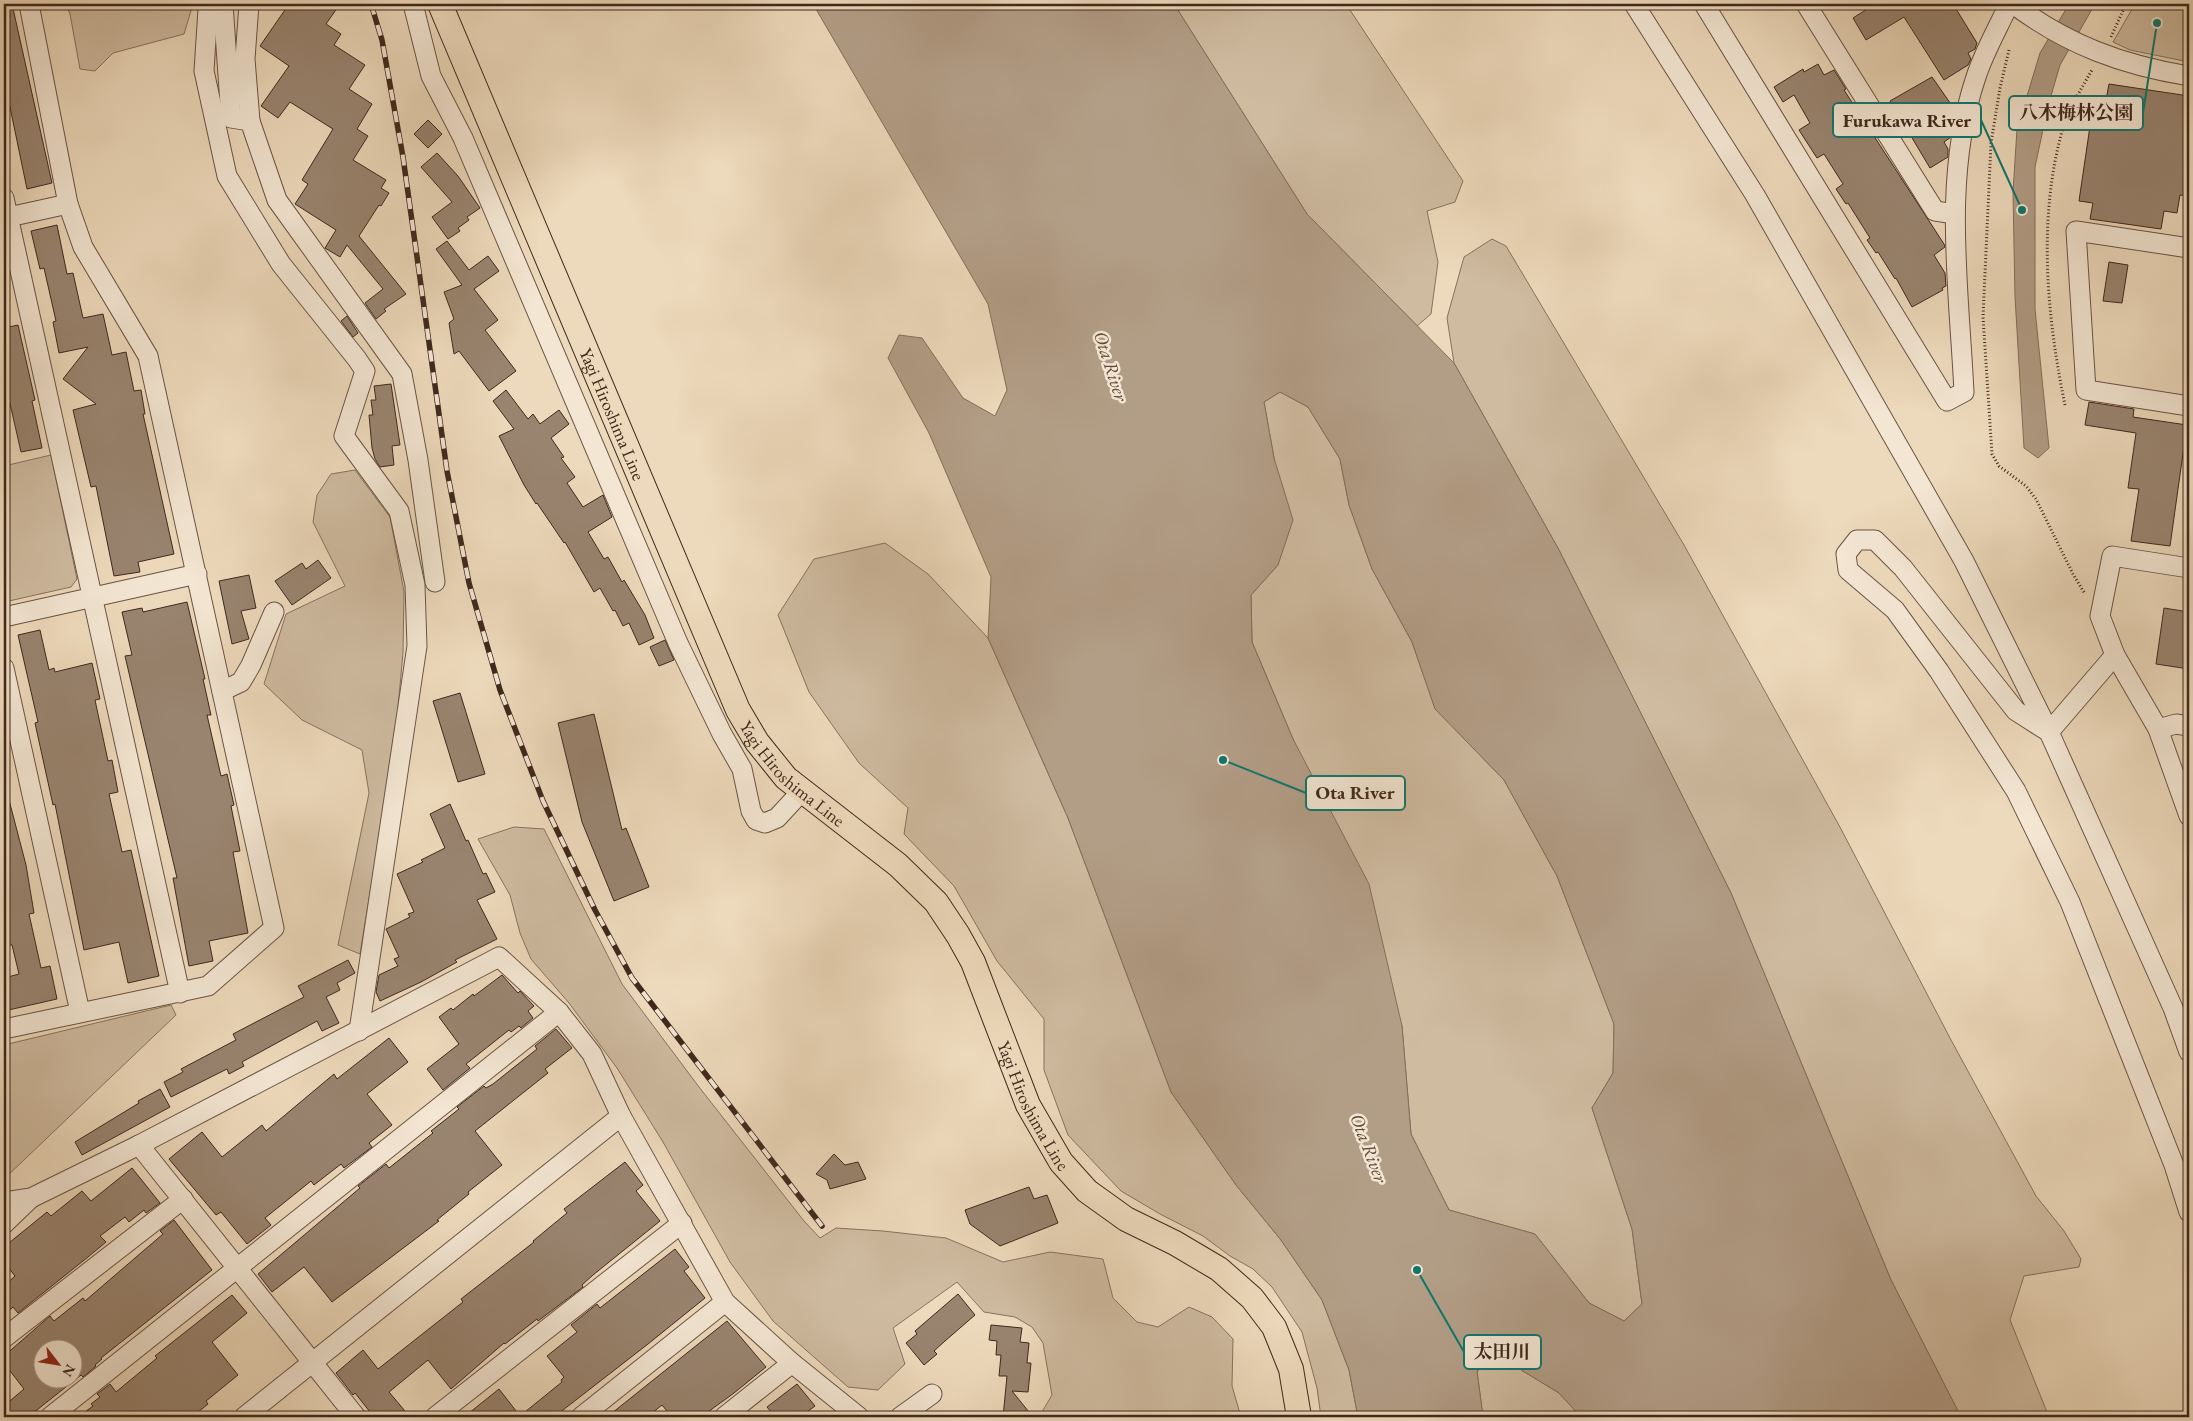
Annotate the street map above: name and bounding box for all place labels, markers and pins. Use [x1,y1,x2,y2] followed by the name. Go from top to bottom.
[2009,96,2143,130] callout: 八木梅林公園
[1833,103,1981,137] callout: Furukawa River
[1306,776,1405,810] callout: Ota River
[1464,1335,1541,1369] callout: 太田川

